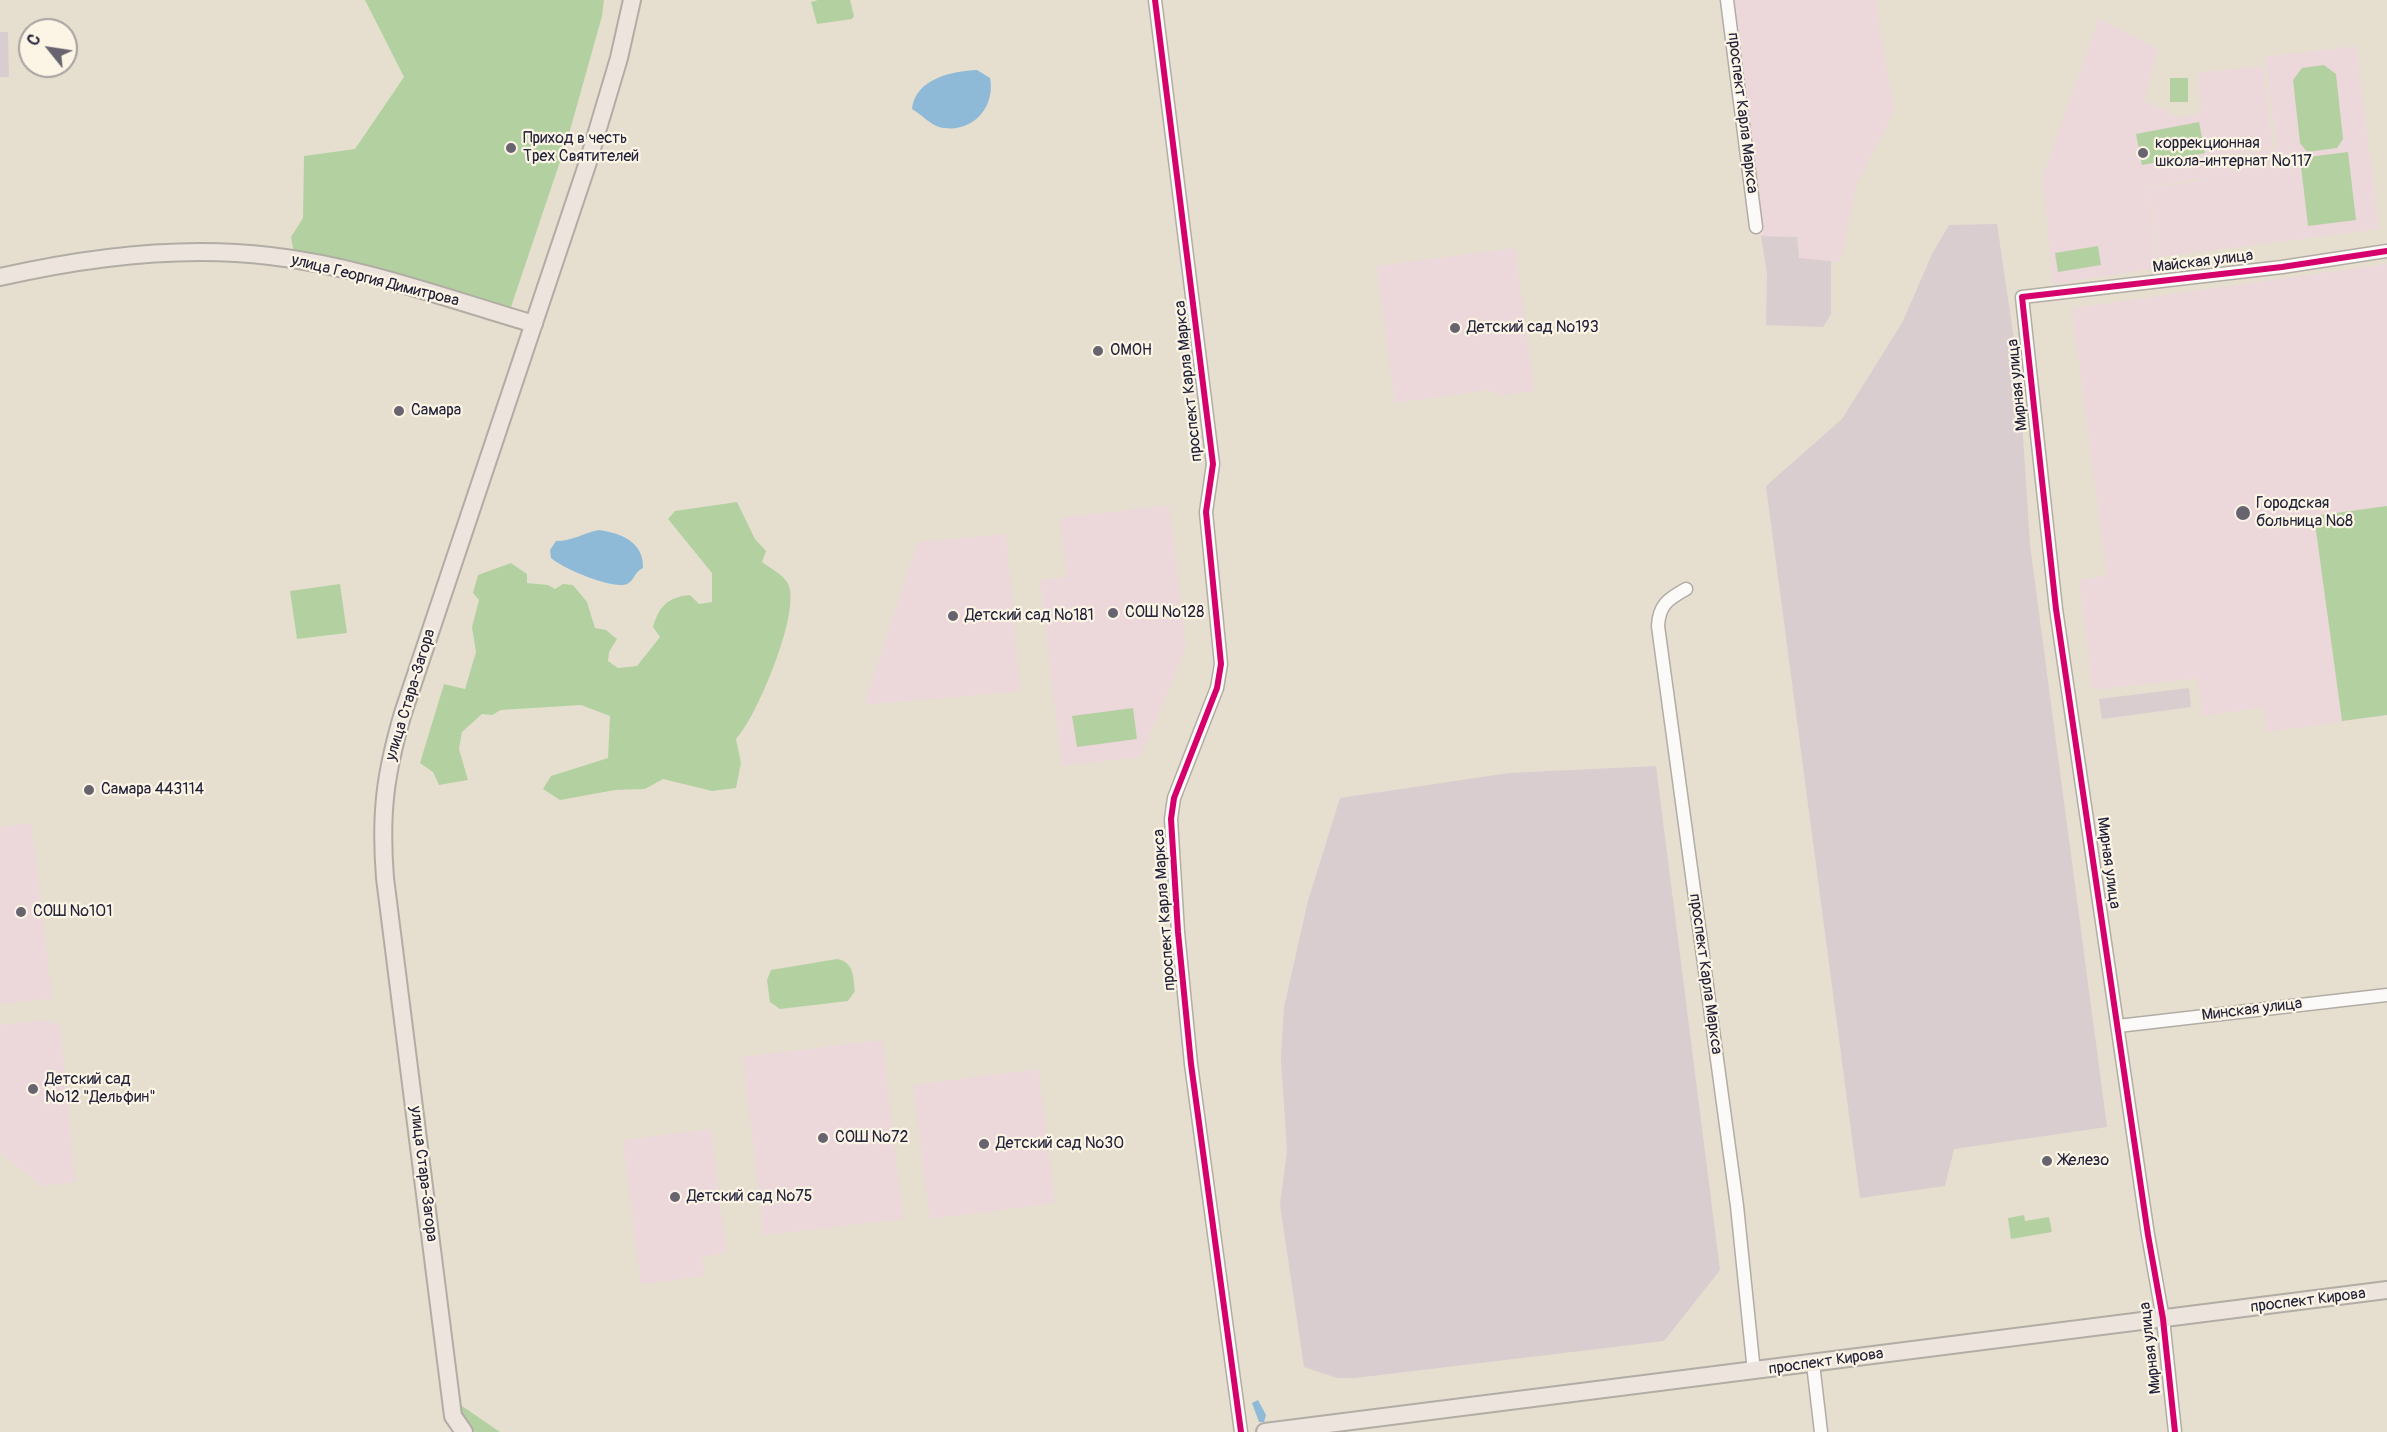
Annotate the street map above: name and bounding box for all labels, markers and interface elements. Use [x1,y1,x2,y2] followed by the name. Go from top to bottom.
[18,18,78,78] north arrow
[23,31,45,49] text: С
[1723,31,1761,195] street label: проспект Карла Маркса
[523,129,639,167] place label: Приход в честь Трех Святителей
[2155,134,2312,172] place label: коррекционная школа-интернат №117
[504,141,518,155] marker: Приход в честь Трех Святителей
[2136,146,2150,160] marker: коррекционная школа-интернат №117
[2152,246,2254,278] street label: Майская улица
[289,251,461,311] street label: улица Георгия Димитрова
[1171,299,1207,463] street label: проспект Карла Маркса
[1467,318,1599,338] place label: Детский сад №193
[1448,321,1462,335] marker: Детский сад №193
[2004,338,2032,432] street label: Мирная улица
[1110,341,1152,361] place label: ОМОН
[1091,344,1105,358] marker: ОМОН
[411,401,461,421] place label: Самара
[392,404,406,418] marker: Самара
[2256,494,2353,532] place label: Городская больница №8
[2234,504,2252,522] marker: Городская больница №8
[1125,603,1204,623] place label: СОШ №128
[965,606,1094,626] place label: Детский сад №181
[1106,606,1120,620] marker: СОШ №128
[946,609,960,623] marker: Детский сад №181
[382,627,440,763] street label: улица Стара-Загора
[101,780,204,800] place label: Самара 443114
[82,783,96,797] marker: Самара 443114
[2092,816,2124,910] street label: Мирная улица
[1150,829,1180,991] street label: проспект Карла Маркса
[1684,892,1726,1056] street label: проспект Карла Маркса
[33,902,112,922] place label: СОШ №101
[14,905,28,919] marker: СОШ №101
[2201,994,2303,1026] street label: Минская улица
[45,1070,156,1108] place label: Детский сад №12 "Дельфин"
[26,1082,40,1096] marker: Детский сад №12 "Дельфин"
[405,1105,441,1243] street label: улица Стара-Загора
[835,1128,908,1148] place label: СОШ №72
[816,1131,830,1145] marker: СОШ №72
[996,1134,1124,1154] place label: Детский сад №30
[977,1137,991,1151] marker: Детский сад №30
[2059,1151,2109,1171] place label: Железо
[2040,1154,2054,1168] marker: Железо
[687,1187,812,1207] place label: Детский сад №75
[668,1190,682,1204] marker: Детский сад №75
[2249,1284,2367,1318] street label: проспект Кирова
[2136,1301,2166,1395] street label: Мирная улица
[1767,1344,1885,1380] street label: проспект Кирова

